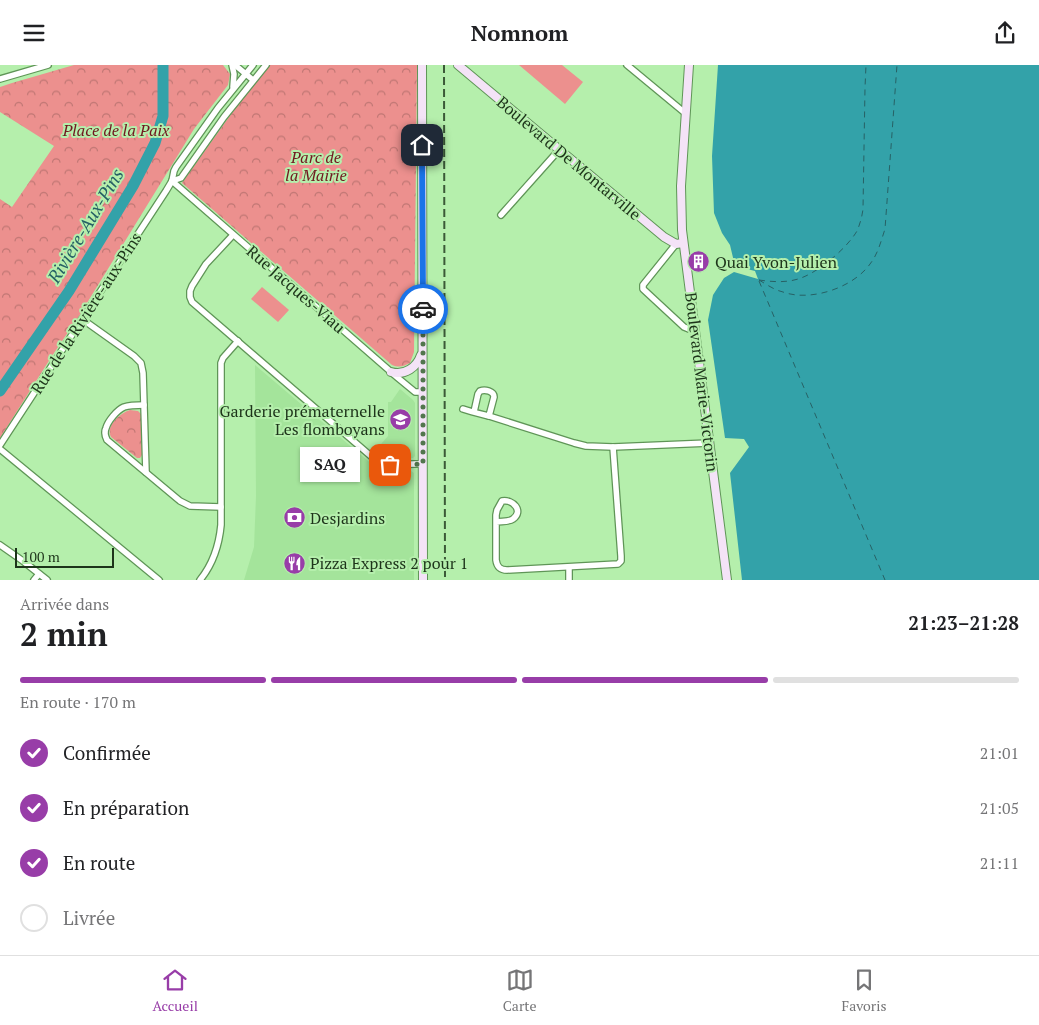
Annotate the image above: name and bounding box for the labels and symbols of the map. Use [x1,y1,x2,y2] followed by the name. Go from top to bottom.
[492,91,646,225] street label: Boulevard De Montarville
[62,119,170,141] park label: Place de la Paix
[401,124,443,166] pin
[285,146,347,186] park label: Parc de la Mairie
[41,164,129,288] water label: Rivière-Aux-Pins
[25,228,147,398] street label: Rue de la Rivière-aux-Pins
[242,240,350,338] street label: Rue Jacques-Viau
[687,250,711,274] building icon: Quai Yvon-Julien
[715,251,838,273] place label: Quai Yvon-Julien
[398,284,448,334] courier
[680,291,724,474] street label: Boulevard Marie-Victorin
[219,400,385,440] place label: Garderie prématernelle Les flomboyans
[389,408,413,432] school or university icon: Garderie prématernelle Les flomboyans
[369,444,411,486] pin
[300,447,360,483] callout: SAQ
[282,506,306,530] bank icon: Desjardins
[310,507,385,529] place label: Desjardins
[15,545,114,568] scale bar
[282,551,306,575] restaurant icon: Pizza Express 2 pour 1
[310,552,468,574] place label: Pizza Express 2 pour 1

